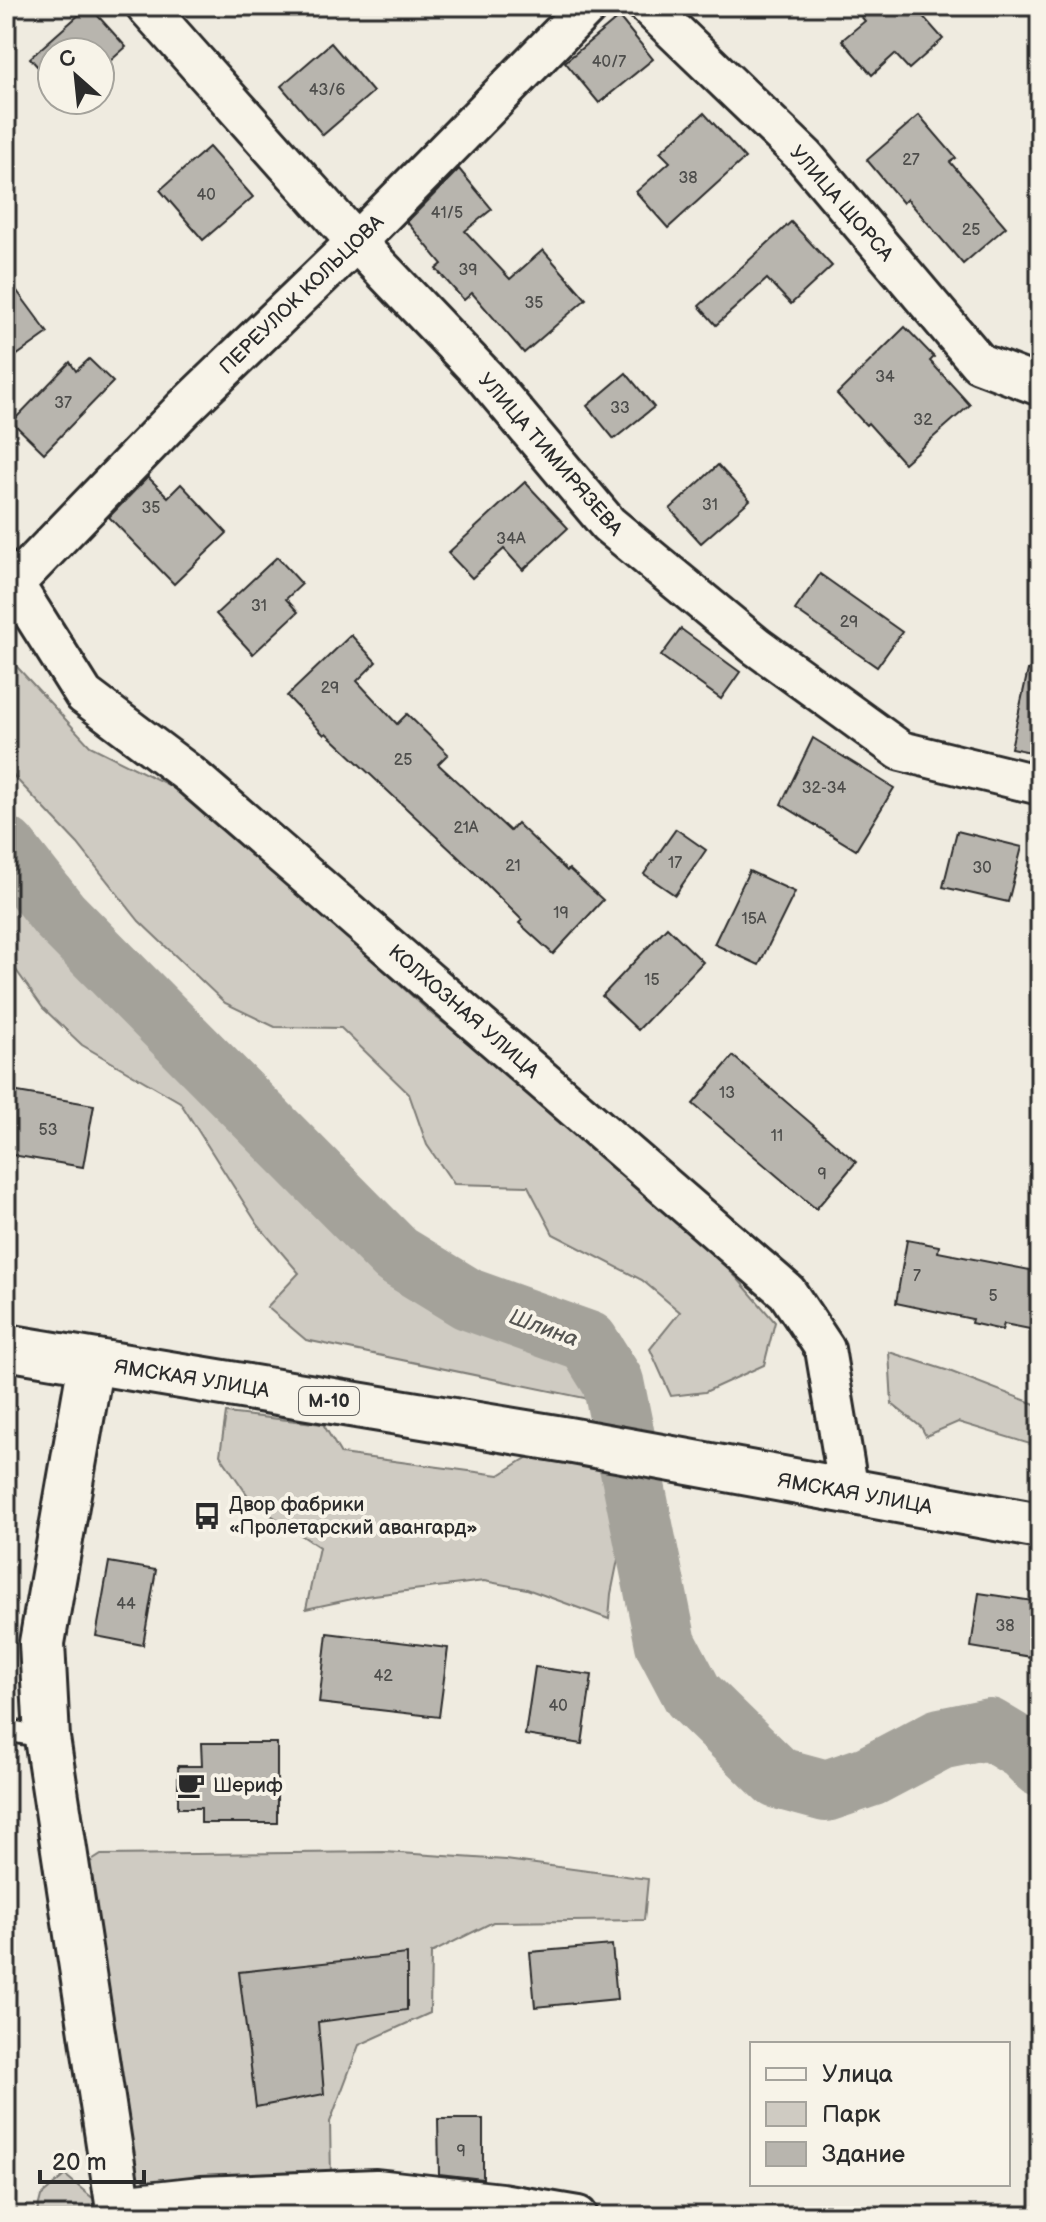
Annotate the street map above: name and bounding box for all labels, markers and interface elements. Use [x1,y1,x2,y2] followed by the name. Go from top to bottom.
[36,36,116,116] north arrow
[55,44,81,75] text: С
[592,53,626,72] house number: 40/7
[309,81,346,100] house number: 43/6
[784,141,899,267] street label: УЛИЦА ЩОРСА
[902,151,920,170] house number: 27
[678,169,698,188] house number: 38
[196,186,216,205] house number: 40
[431,204,463,223] house number: 41/5
[215,209,389,379] street label: ПЕРЕУЛОК КОЛЬЦОВА
[962,221,980,240] house number: 25
[458,261,478,280] house number: 39
[524,294,544,313] house number: 35
[473,368,628,542] street label: УЛИЦА ТИМИРЯЗЕВА
[875,368,895,387] house number: 34
[54,394,72,413] house number: 37
[610,399,630,418] house number: 33
[913,411,933,430] house number: 32
[702,496,718,515] house number: 31
[141,499,161,518] house number: 35
[496,530,526,549] house number: 34А
[251,597,267,616] house number: 31
[840,613,858,632] house number: 29
[321,679,339,698] house number: 29
[394,751,412,770] house number: 25
[802,779,847,798] house number: 32-34
[453,819,479,838] house number: 21А
[668,854,682,873] house number: 17
[505,857,521,876] house number: 21
[972,859,992,878] house number: 30
[553,904,569,923] house number: 19
[741,910,767,929] house number: 15А
[383,940,544,1084] street label: КОЛХОЗНАЯ УЛИЦА
[644,971,660,990] house number: 15
[719,1084,735,1103] house number: 13
[38,1121,58,1140] house number: 53
[771,1127,783,1146] house number: 11
[817,1165,827,1184] house number: 9
[913,1267,921,1286] house number: 7
[988,1287,998,1306] house number: 5
[505,1303,582,1353] water label: Шлина
[113,1355,272,1403] street label: ЯМСКАЯ УЛИЦА
[299,1387,359,1415] road number: М-10
[776,1469,935,1520] street label: ЯМСКАЯ УЛИЦА
[229,1493,478,1540] place label: Двор фабрики «Пролетарский авангард»
[192,1501,222,1531] bus stop icon: Двор фабрики «Пролетарский авангард»
[116,1595,136,1614] house number: 44
[995,1617,1015,1636] house number: 38
[373,1667,393,1686] house number: 42
[548,1697,568,1716] house number: 40
[176,1770,206,1800] cafe icon: Шериф
[213,1774,283,1798] place label: Шериф
[750,2042,1010,2186] legend
[822,2060,893,2089] text: Улица
[822,2100,881,2129] text: Парк
[40,2134,144,2184] scale bar
[822,2140,905,2169] text: Здание
[456,2142,466,2161] house number: 9
[52,2148,107,2177] text: 20 m

